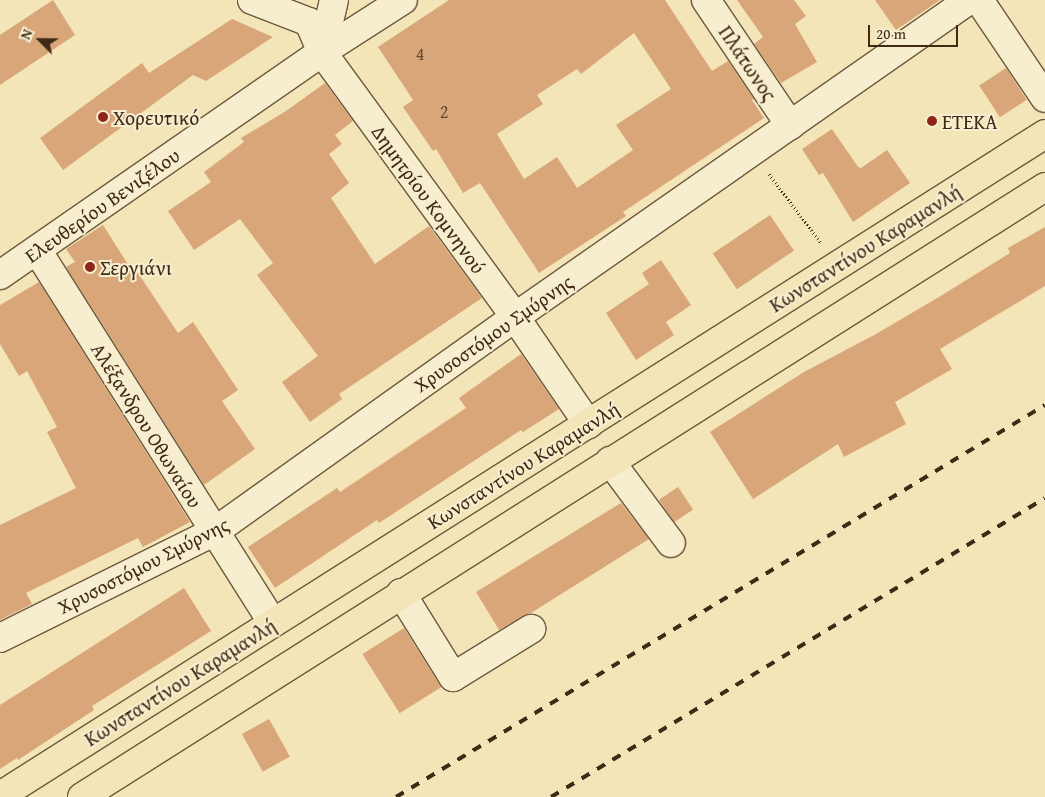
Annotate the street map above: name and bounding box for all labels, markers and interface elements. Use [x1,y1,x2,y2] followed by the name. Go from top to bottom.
[15,15,65,65] north arrow
[870,15,960,47] scale bar
[714,21,782,105] street label: Πλάτωνος
[876,23,906,44] text: 20 m
[15,26,37,42] text: N
[416,43,424,65] house number: 4
[440,101,448,123] house number: 2
[113,105,199,129] place label: Χορευτικό
[942,109,997,133] place label: ΕΤΕΚΑ
[97,111,109,123] marker: Χορευτικό
[926,115,938,127] marker: ΕΤΕΚΑ
[367,120,491,278] street label: Δημητρίου Κομνηνού
[20,142,184,268] street label: Ελευθερίου Βενιζέλου
[765,179,965,317] street label: Κωνσταντίνου Καραμανλή
[100,255,172,279] place label: Σεργιάνι
[84,261,96,273] marker: Σεργιάνι
[409,269,577,397] street label: Χρυσοστόμου Σμύρνης
[86,338,208,512] street label: Αλέξανδρου Οθωναίου
[423,396,623,534] street label: Κωνσταντίνου Καραμανλή
[53,511,233,619] street label: Χρυσοστόμου Σμύρνης
[80,613,280,751] street label: Κωνσταντίνου Καραμανλή

